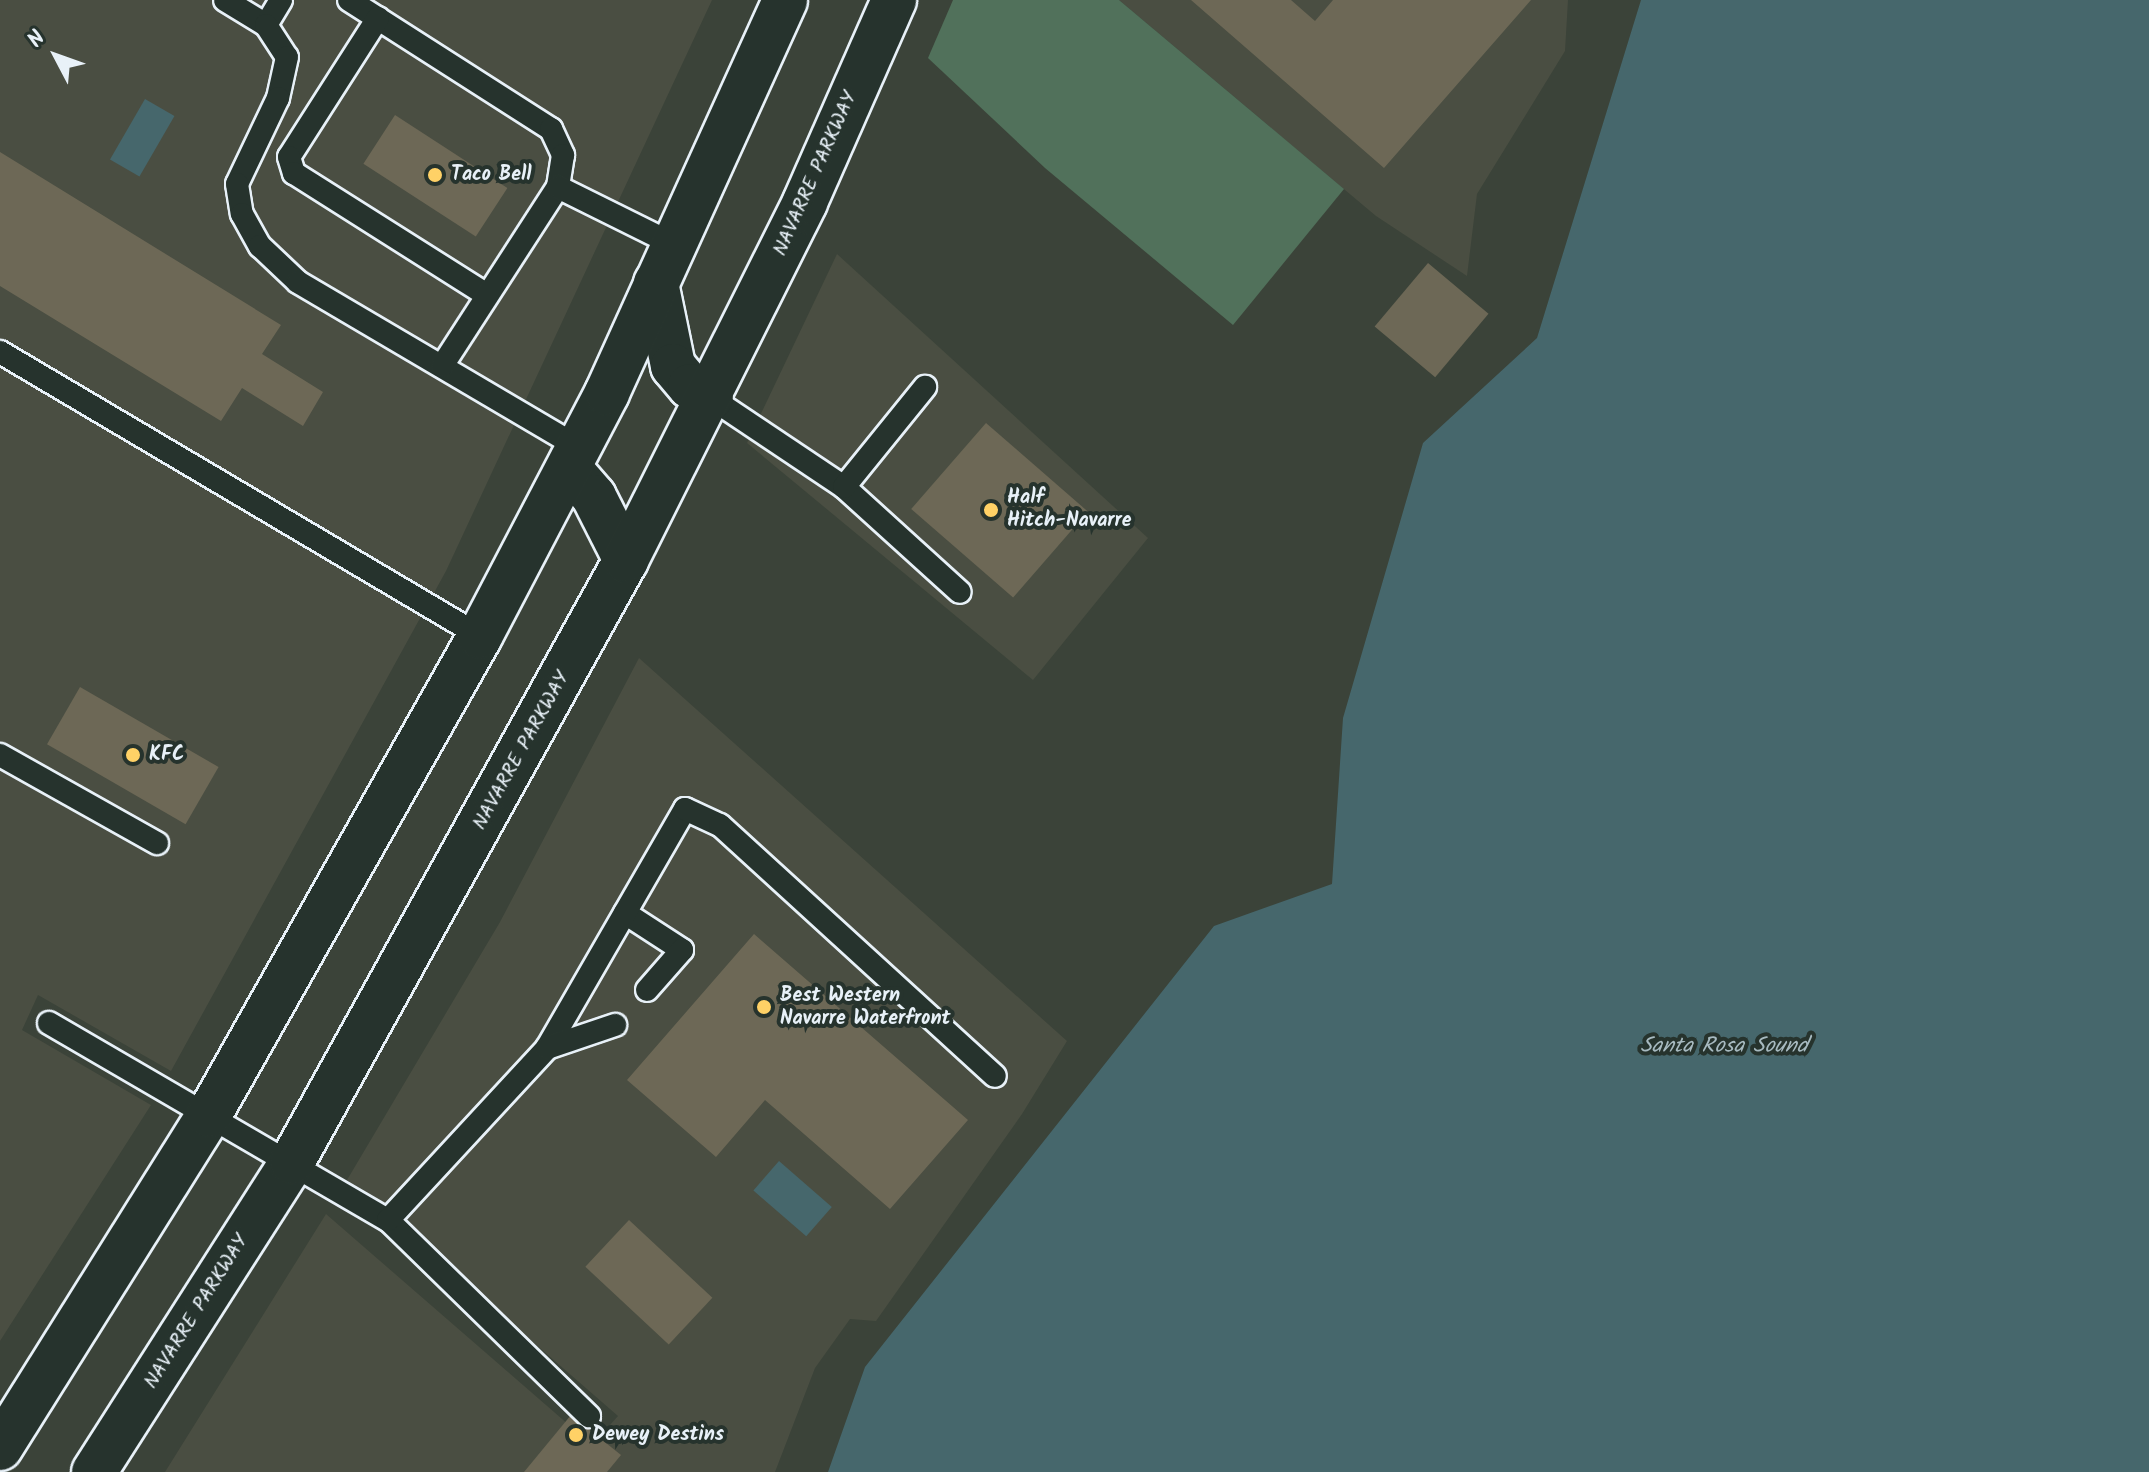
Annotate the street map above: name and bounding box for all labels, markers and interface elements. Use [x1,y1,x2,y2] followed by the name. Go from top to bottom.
[16,16,96,96] north arrow
[20,23,55,57] text: N
[769,88,863,260] street label: NAVARRE PARKWAY
[451,163,532,187] place label: Taco Bell
[426,166,444,184] marker: Taco Bell
[1007,486,1132,533] place label: Half Hitch-Navarre
[982,501,1000,519] marker: Half Hitch-Navarre
[469,668,575,834] street label: NAVARRE PARKWAY
[149,743,184,767] place label: KFC
[124,746,142,764] marker: KFC
[780,984,950,1031] place label: Best Western Navarre Waterfront
[755,998,773,1016] marker: Best Western Navarre Waterfront
[1640,1034,1808,1060] water label: Santa Rosa Sound
[140,1230,254,1394] street label: NAVARRE PARKWAY
[592,1423,724,1447] place label: Dewey Destins
[567,1426,585,1444] marker: Dewey Destins

